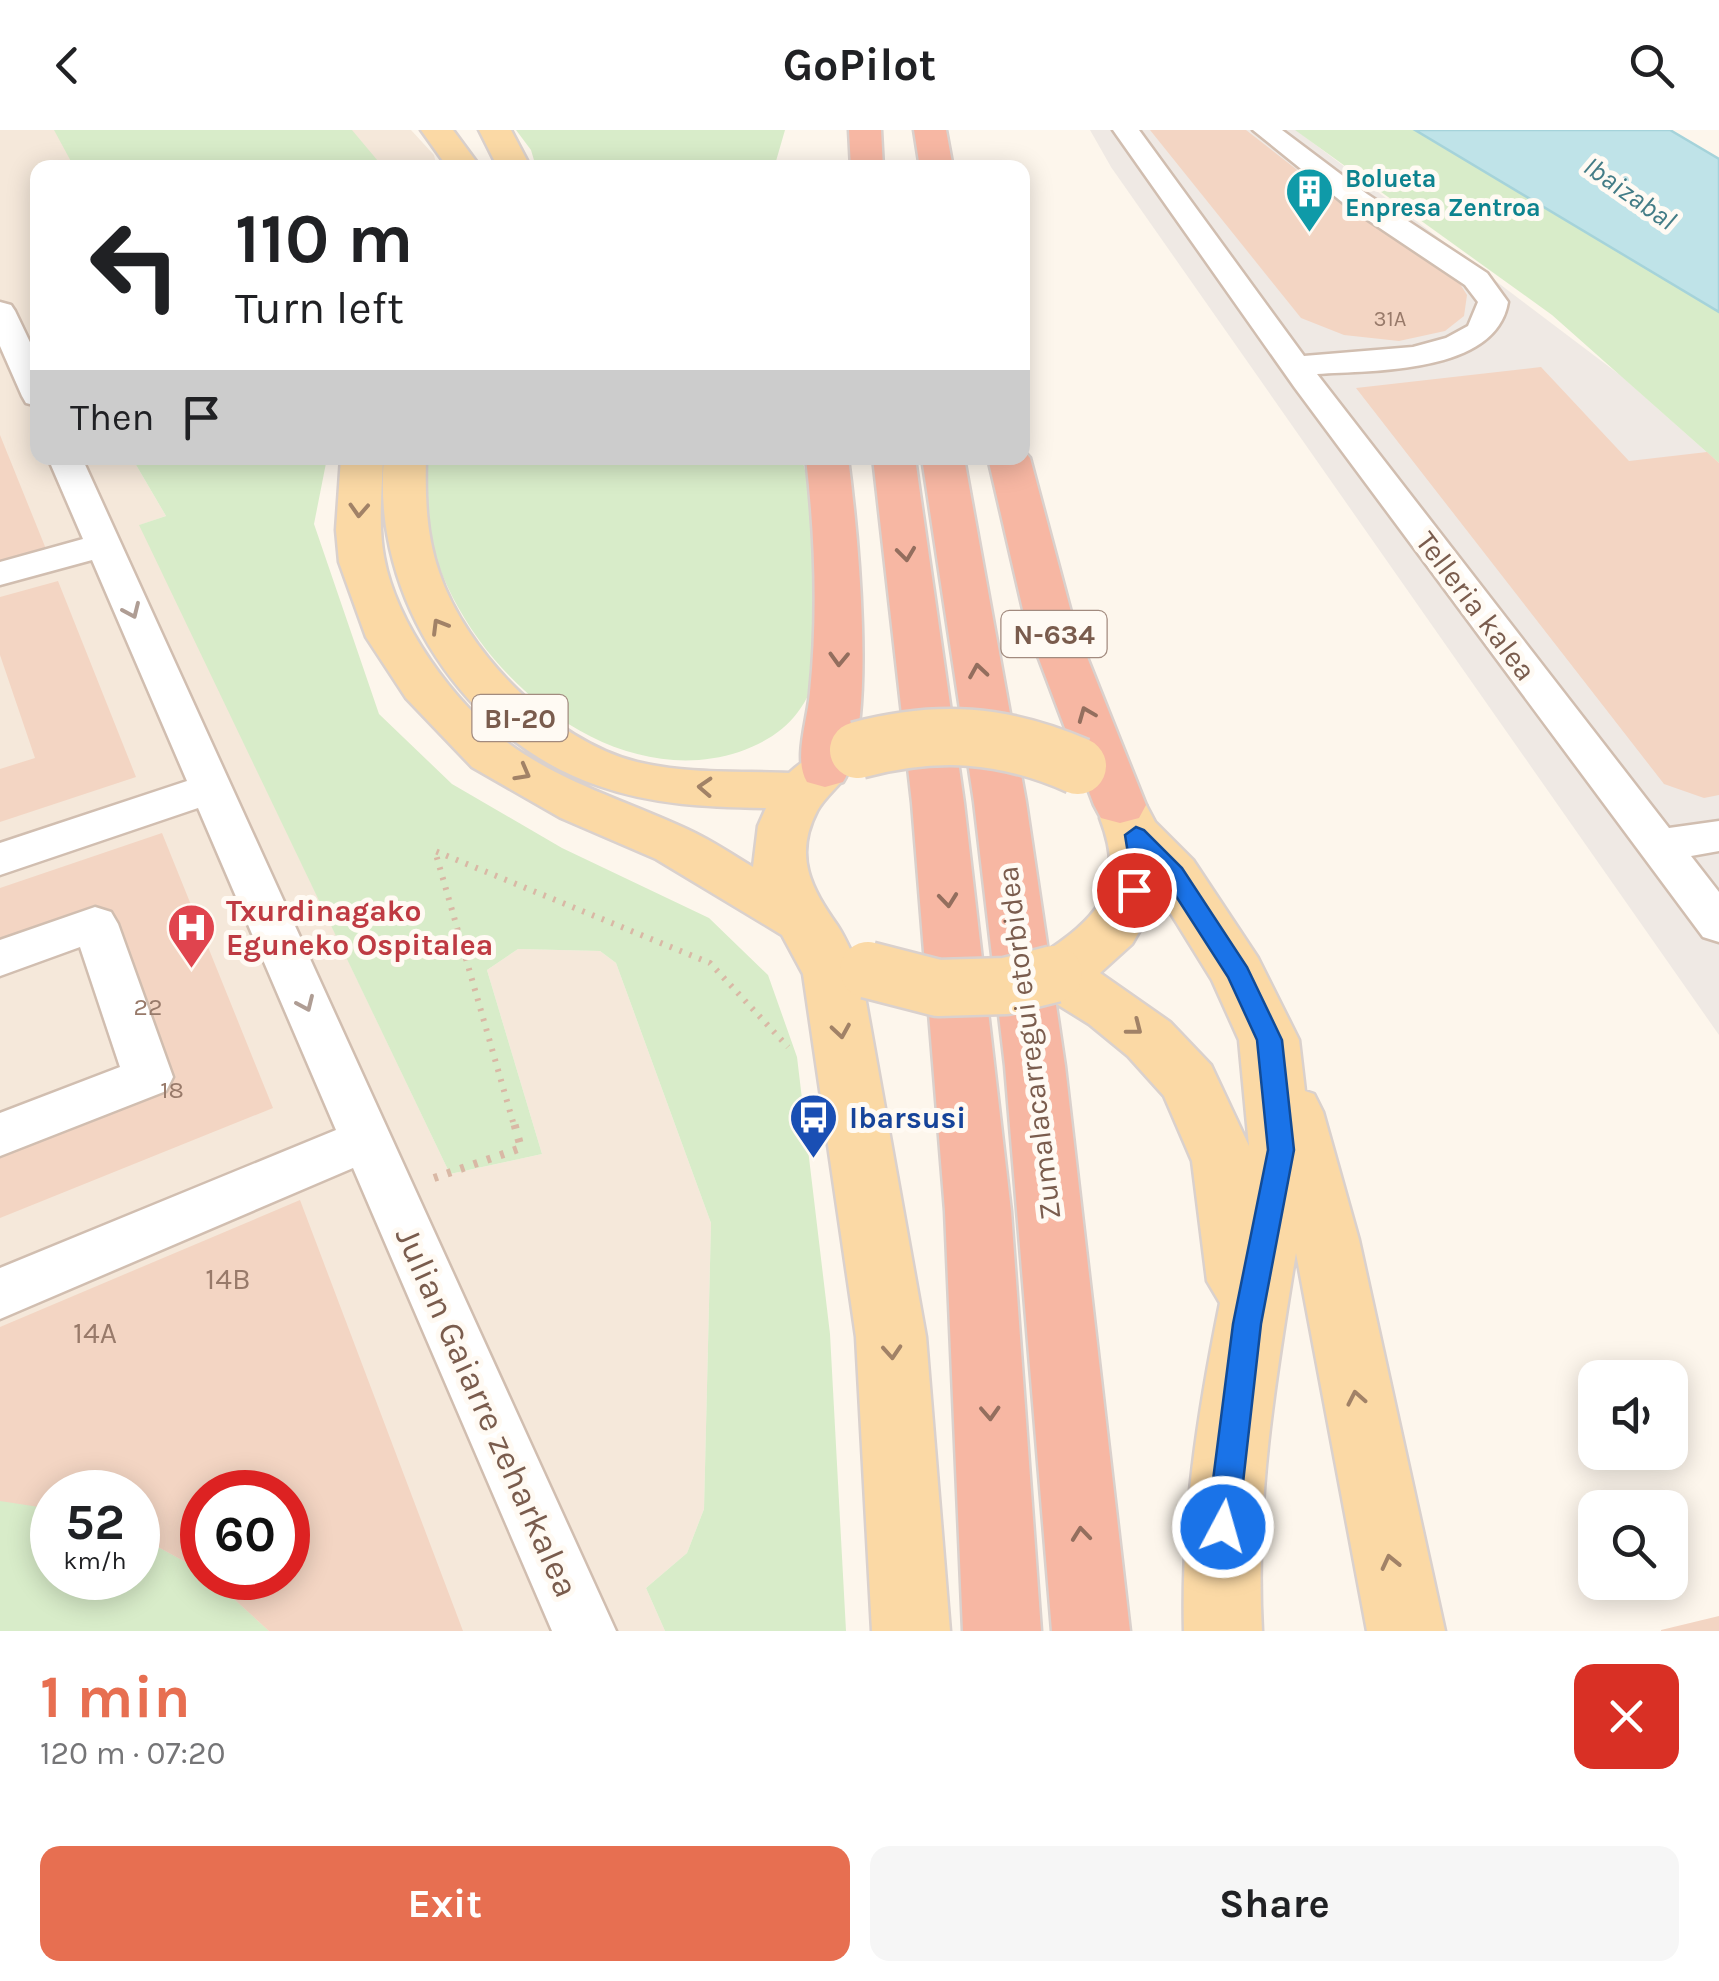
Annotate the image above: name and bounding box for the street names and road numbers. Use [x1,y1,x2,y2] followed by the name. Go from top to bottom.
[1408,524,1544,688] street label: Telleria kalea
[1002,611,1106,657] road number: N-634
[472,695,568,741] road number: BI-20
[989,864,1069,1222] street label: Zumalacarregui etorbidea
[387,1220,587,1604] street label: Julian Gaiarre zeharkalea

